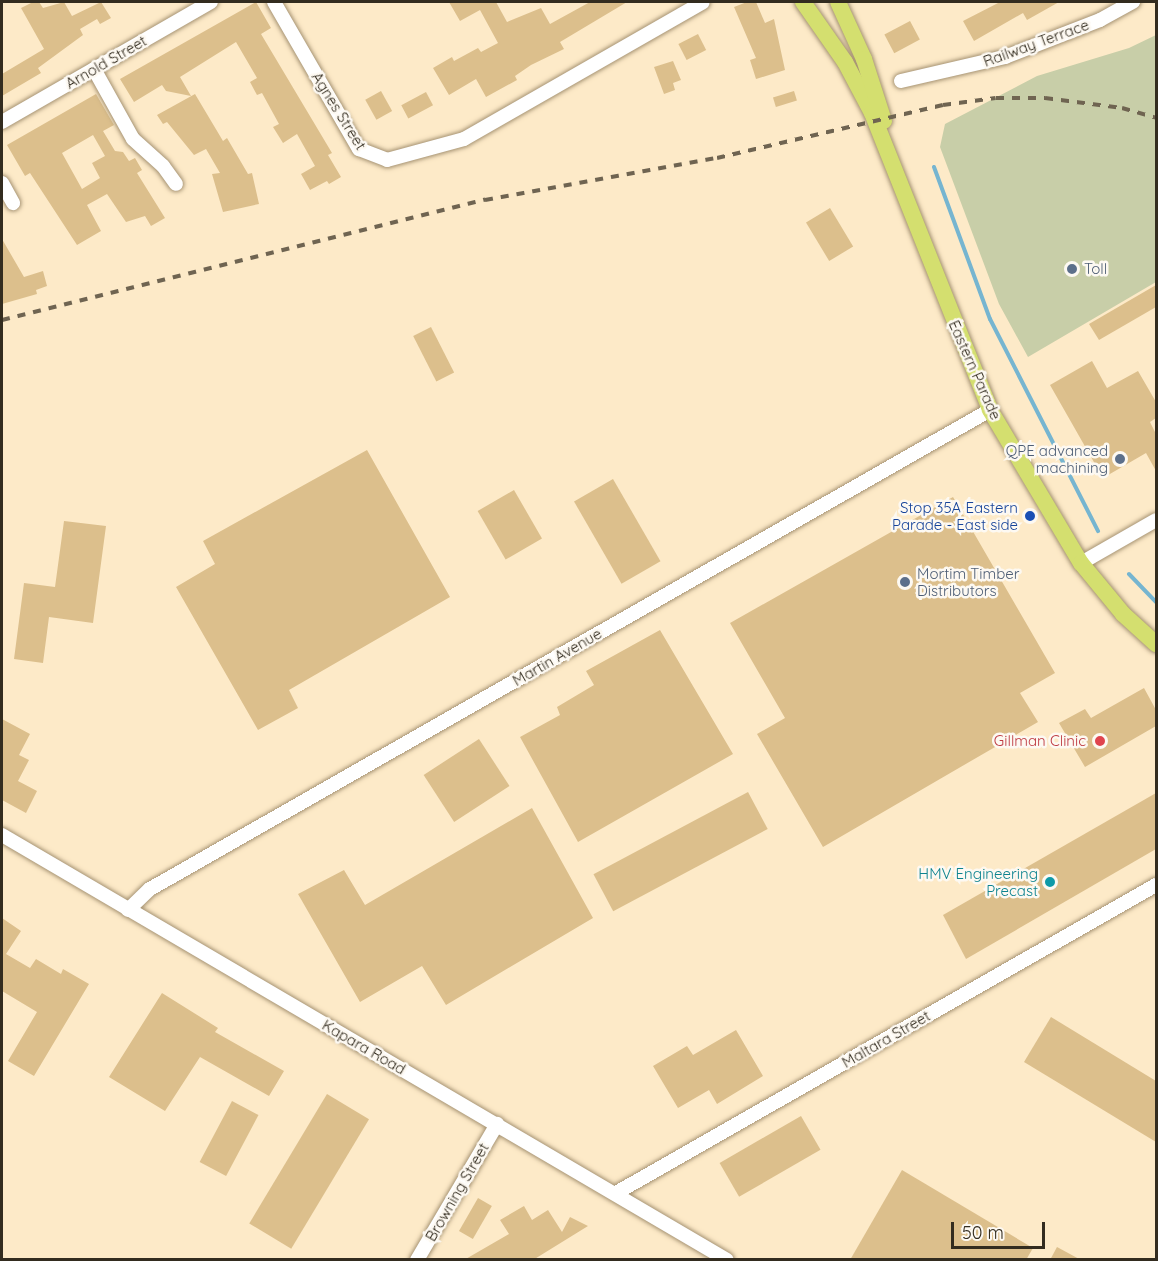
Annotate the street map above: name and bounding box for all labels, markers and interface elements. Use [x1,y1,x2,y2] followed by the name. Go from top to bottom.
[981,16,1091,70] street label: Railway Terrace
[62,32,150,92] street label: Arnold Street
[308,69,370,153] street label: Agnes Street
[1084,260,1107,278] place label: Toll
[1065,262,1079,276] marker: Toll
[945,318,1005,422] street label: Eastern Parade
[1006,441,1108,476] place label: QPE advanced machining
[1113,452,1127,466] marker: QPE advanced machining
[892,498,1018,533] place label: Stop 35A Eastern Parade - East side
[1023,509,1037,523] marker: Stop 35A Eastern Parade - East side
[917,564,1020,599] place label: Mortim Timber Distributors
[898,575,912,589] marker: Mortim Timber Distributors
[509,624,605,690] street label: Martin Avenue
[994,732,1086,750] place label: Gillman Clinic
[1091,732,1109,750] marker: Gillman Clinic
[918,864,1038,899] place label: HMV Engineering Precast
[1043,875,1057,889] marker: HMV Engineering Precast
[839,1006,933,1072] street label: Maltara Street
[319,1016,409,1078] street label: Kapara Road
[422,1140,492,1244] street label: Browning Street
[954,1210,1048,1248] scale bar
[962,1221,1004,1244] text: 50 m

